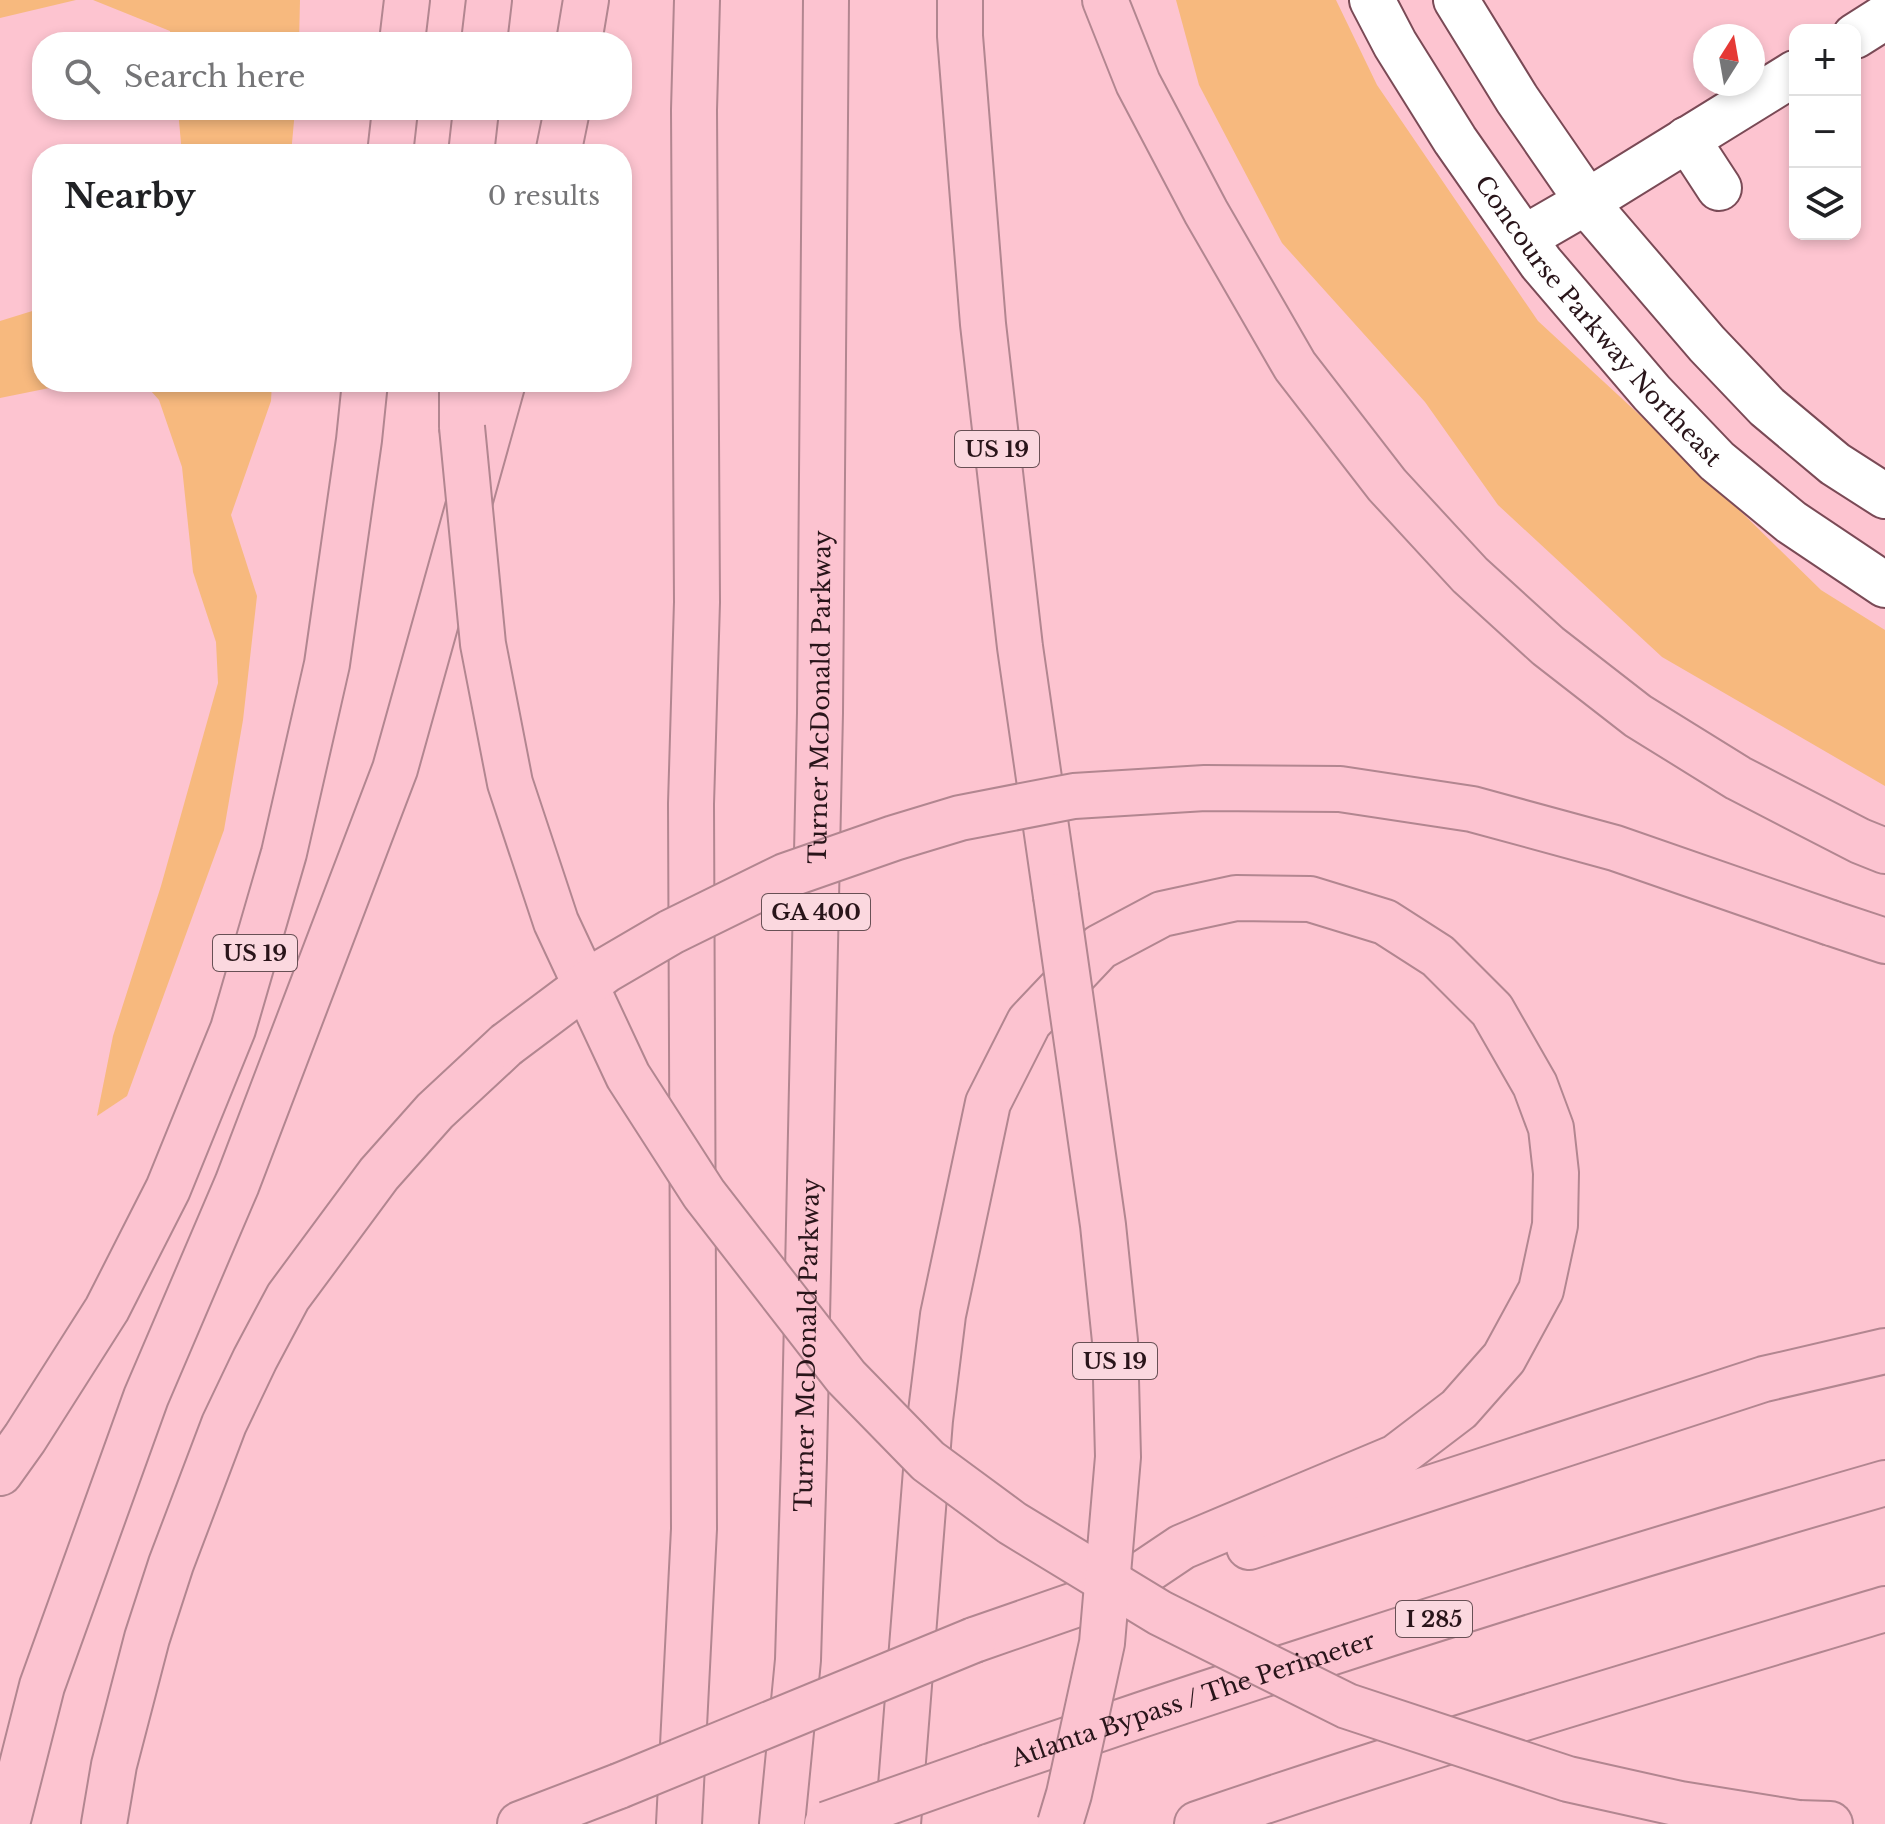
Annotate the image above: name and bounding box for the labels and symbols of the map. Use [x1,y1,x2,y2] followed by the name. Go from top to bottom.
[1693,24,1765,96] north arrow
[1470,169,1728,472] street label: Concourse Parkway Northeast
[955,431,1039,467] road number: US 19
[802,529,836,864] street label: Turner McDonald Parkway
[762,894,870,930] road number: GA 400
[213,935,297,971] road number: US 19
[788,1177,825,1512] street label: Turner McDonald Parkway
[1073,1343,1157,1379] road number: US 19
[1396,1601,1472,1637] road number: I 285
[1006,1625,1379,1773] street label: Atlanta Bypass / The Perimeter

